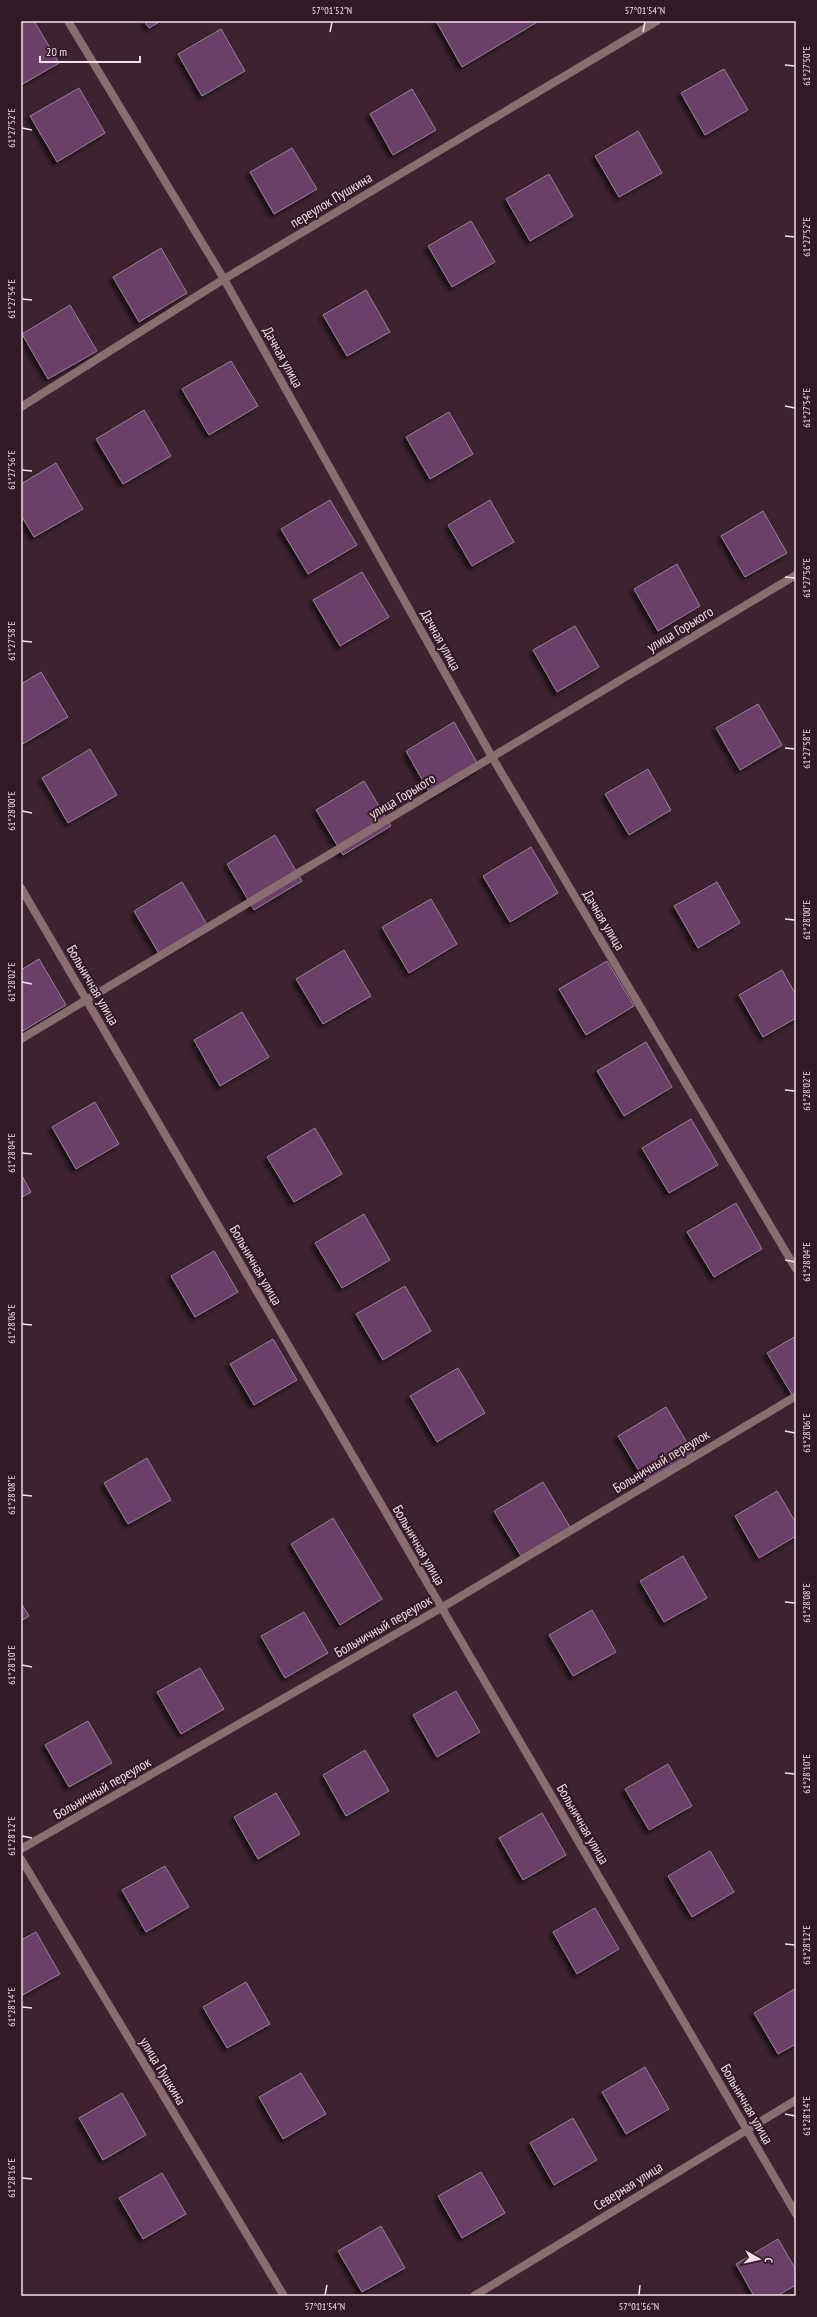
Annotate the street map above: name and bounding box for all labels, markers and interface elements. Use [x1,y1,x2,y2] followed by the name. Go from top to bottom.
[312,4,352,17] text: 57°01'52"N
[625,4,665,17] text: 57°01'54"N
[40,38,140,64] scale bar
[46,44,67,59] text: 20 m
[800,46,813,86] text: 61°27'50"E
[5,108,18,148] text: 61°27'52"E
[287,168,375,232] street label: переулок Пушкина
[800,217,813,257] text: 61°27'52"E
[5,279,18,319] text: 61°27'54"E
[259,323,307,391] street label: Дачная улица
[800,388,813,428] text: 61°27'54"E
[5,450,18,490] text: 61°27'56"E
[800,558,813,598] text: 61°27'56"E
[644,602,716,656] street label: улица Горького
[417,606,465,674] street label: Дачная улица
[5,621,18,661] text: 61°27'58"E
[800,729,813,769] text: 61°27'58"E
[366,769,438,823] street label: улица Горького
[5,791,18,831] text: 61°28'00"E
[579,886,629,954] street label: Дачная улица
[800,900,813,940] text: 61°28'00"E
[63,942,123,1028] street label: Больничная улица
[5,962,18,1002] text: 61°28'02"E
[800,1071,813,1111] text: 61°28'02"E
[5,1133,18,1173] text: 61°28'04"E
[226,1222,286,1308] street label: Больничная улица
[800,1242,813,1282] text: 61°28'04"E
[5,1304,18,1344] text: 61°28'06"E
[800,1413,813,1453] text: 61°28'06"E
[609,1425,713,1497] street label: Больничный переулок
[5,1475,18,1515] text: 61°28'08"E
[389,1502,449,1588] street label: Больничная улица
[800,1583,813,1623] text: 61°28'08"E
[331,1591,435,1661] street label: Больничный переулок
[5,1645,18,1685] text: 61°28'10"E
[50,1753,154,1823] street label: Больничный переулок
[800,1754,813,1794] text: 61°28'10"E
[553,1781,613,1867] street label: Больничная улица
[5,1816,18,1856] text: 61°28'12"E
[800,1925,813,1965] text: 61°28'12"E
[5,1987,18,2027] text: 61°28'14"E
[136,2034,190,2108] street label: улица Пушкина
[717,2061,777,2147] street label: Больничная улица
[800,2096,813,2136] text: 61°28'14"E
[5,2158,18,2198] text: 61°28'16"E
[590,2158,666,2214] street label: Северная улица
[739,2239,779,2279] north arrow
[762,2257,776,2264] text: С
[305,2300,345,2313] text: 57°01'54"N
[619,2300,659,2313] text: 57°01'56"N

